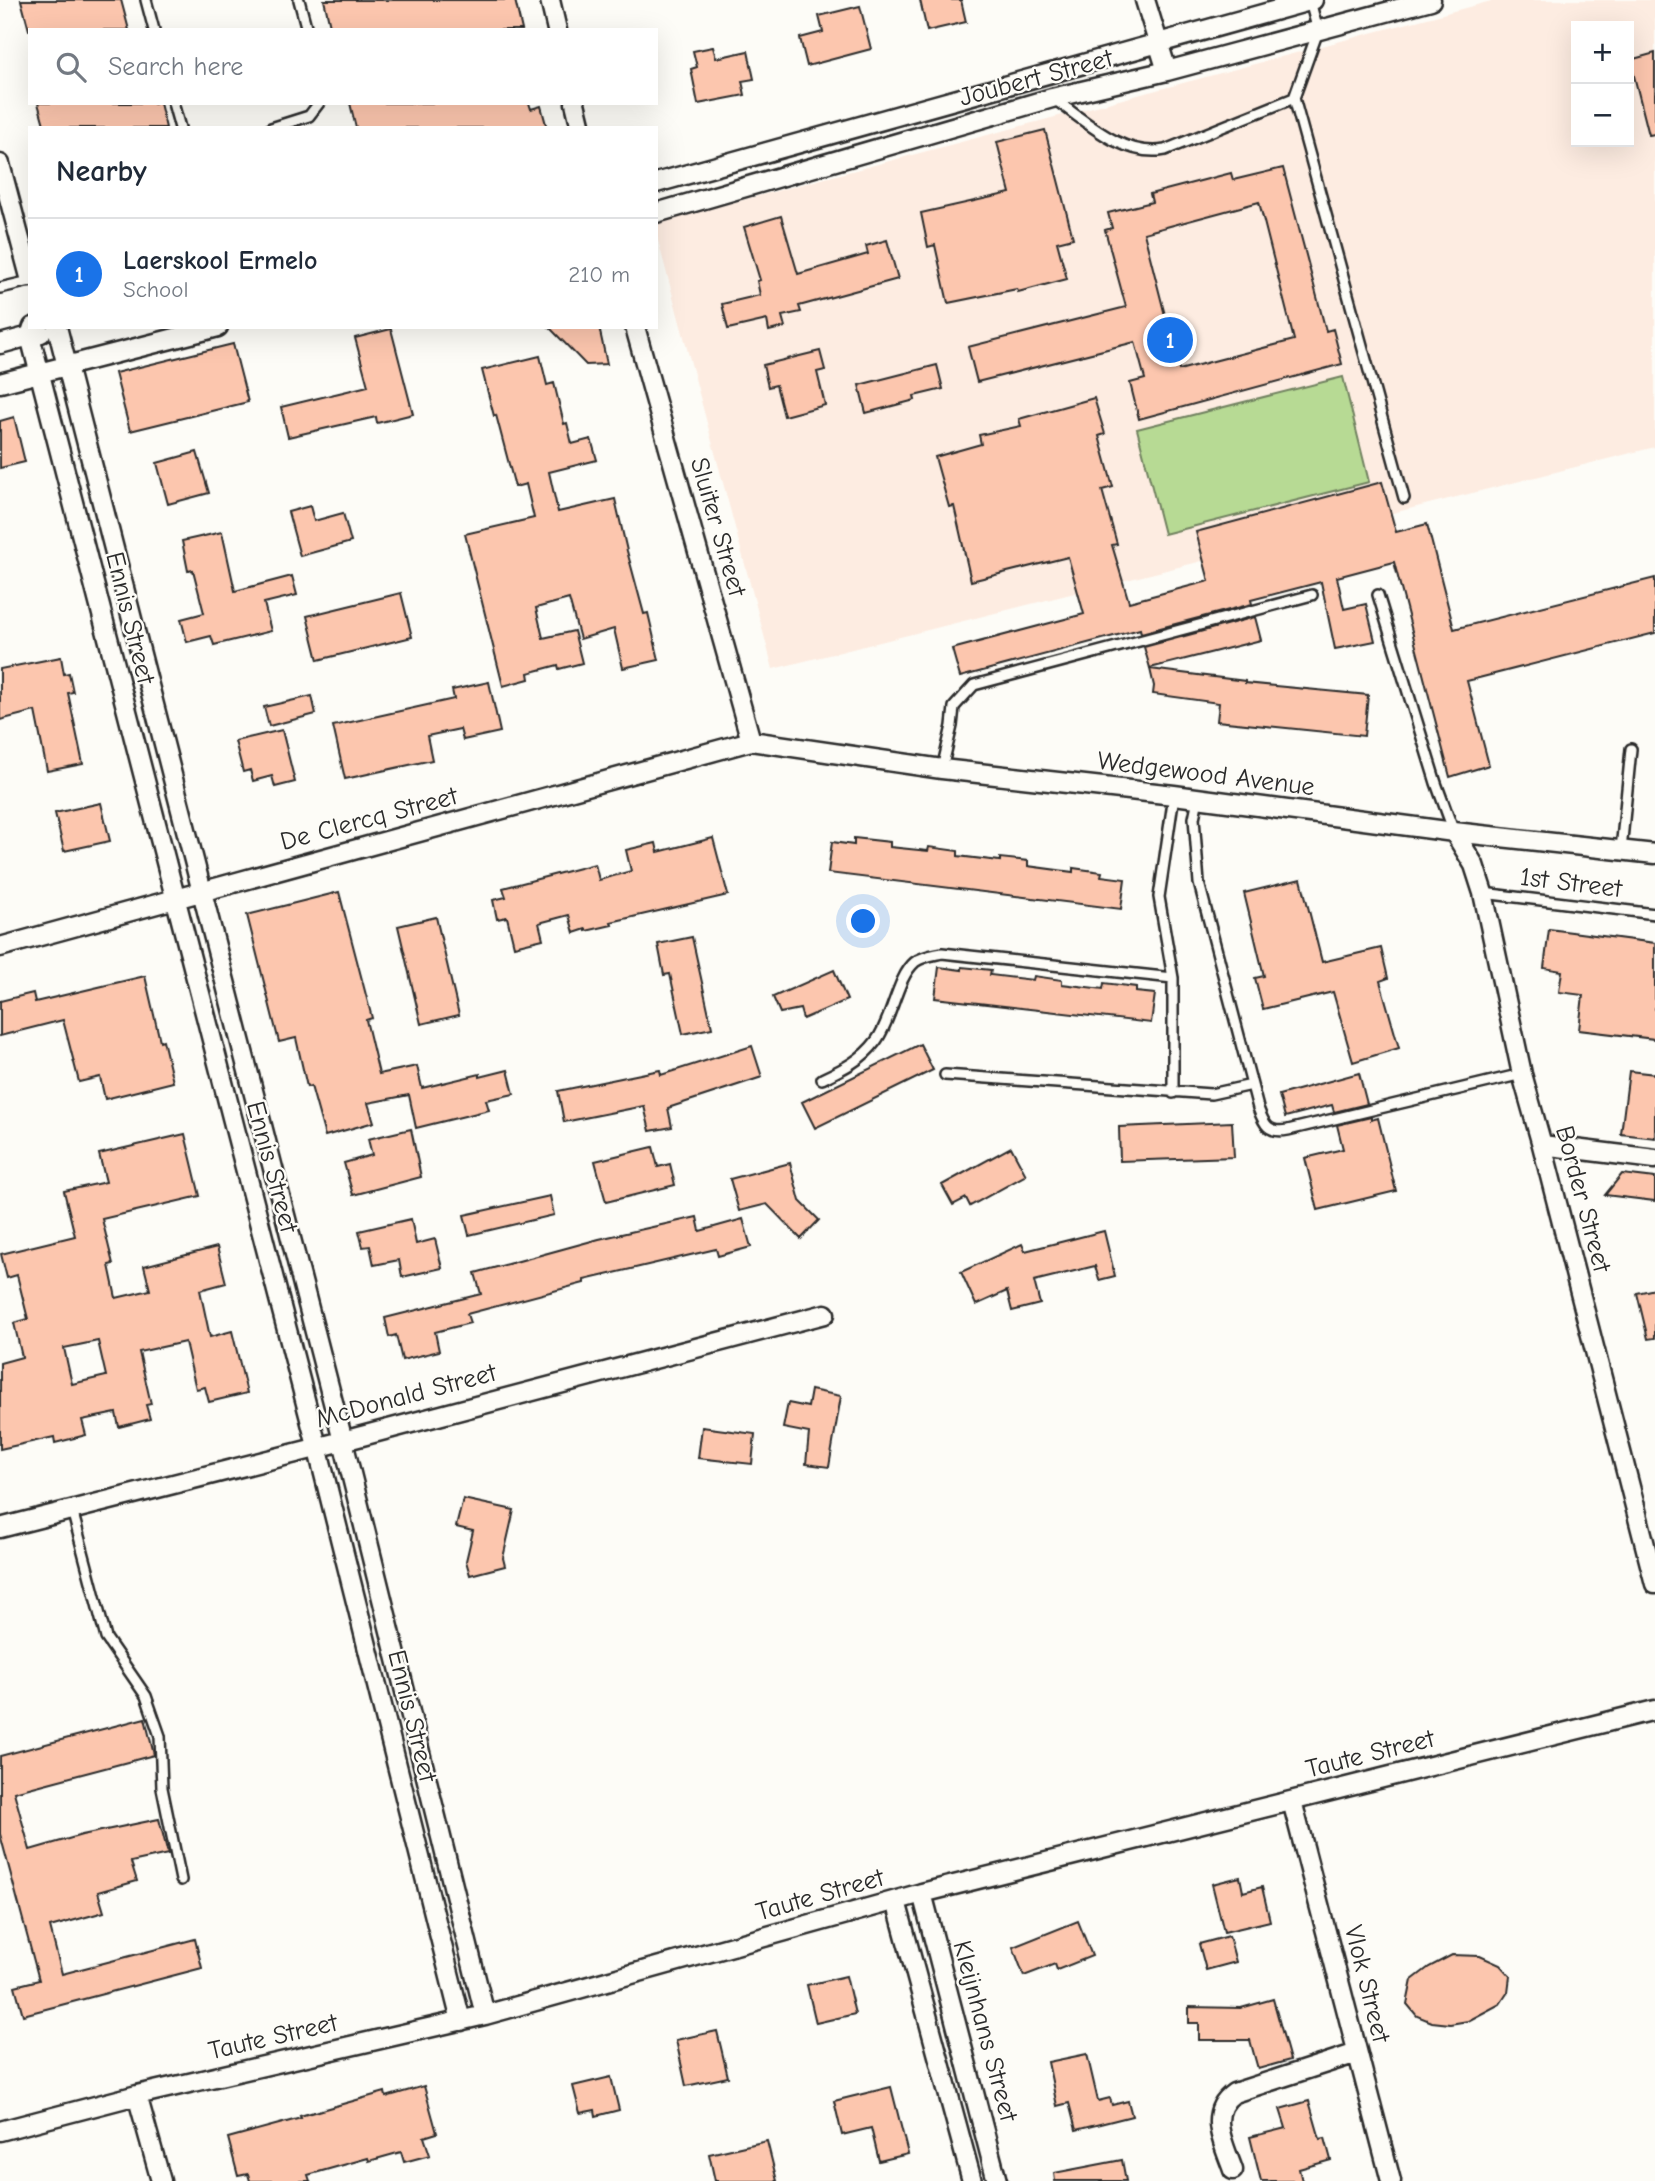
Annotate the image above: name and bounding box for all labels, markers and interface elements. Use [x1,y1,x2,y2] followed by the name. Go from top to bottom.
[1571,21,1634,147] map controls
[1571,21,1634,84] button: +
[28,28,658,105] search box
[956,43,1117,113] street label: Joubert Street
[52,48,90,86] icon: search
[108,52,243,82] text: Search here
[1571,84,1634,147] button: −
[56,154,147,189] text: Nearby
[123,246,317,276] text: Laerskool Ermelo
[74,261,84,288] text: 1
[568,261,630,288] text: 210 m
[123,276,188,303] text: School
[1147,314,1193,366] pin: 1
[684,454,753,601] street label: Sluiter Street
[99,549,161,689] street label: Ennis Street
[1096,746,1316,802] street label: Wedgewood Avenue
[277,781,462,857] street label: De Clercq Street
[1518,862,1625,904] street label: 1st Street
[846,904,880,938] your location
[240,1098,304,1238] street label: Ennis Street
[1549,1123,1617,1277] street label: Border Street
[313,1357,501,1434] street label: McDonald Street
[381,1647,443,1787] street label: Ennis Street
[1303,1723,1439,1784] street label: Taute Street
[753,1862,889,1928] street label: Taute Street
[1338,1922,1396,2047] street label: Vlok Street
[946,1937,1024,2126] street label: Kleijnhans Street
[206,2007,342,2066] street label: Taute Street

